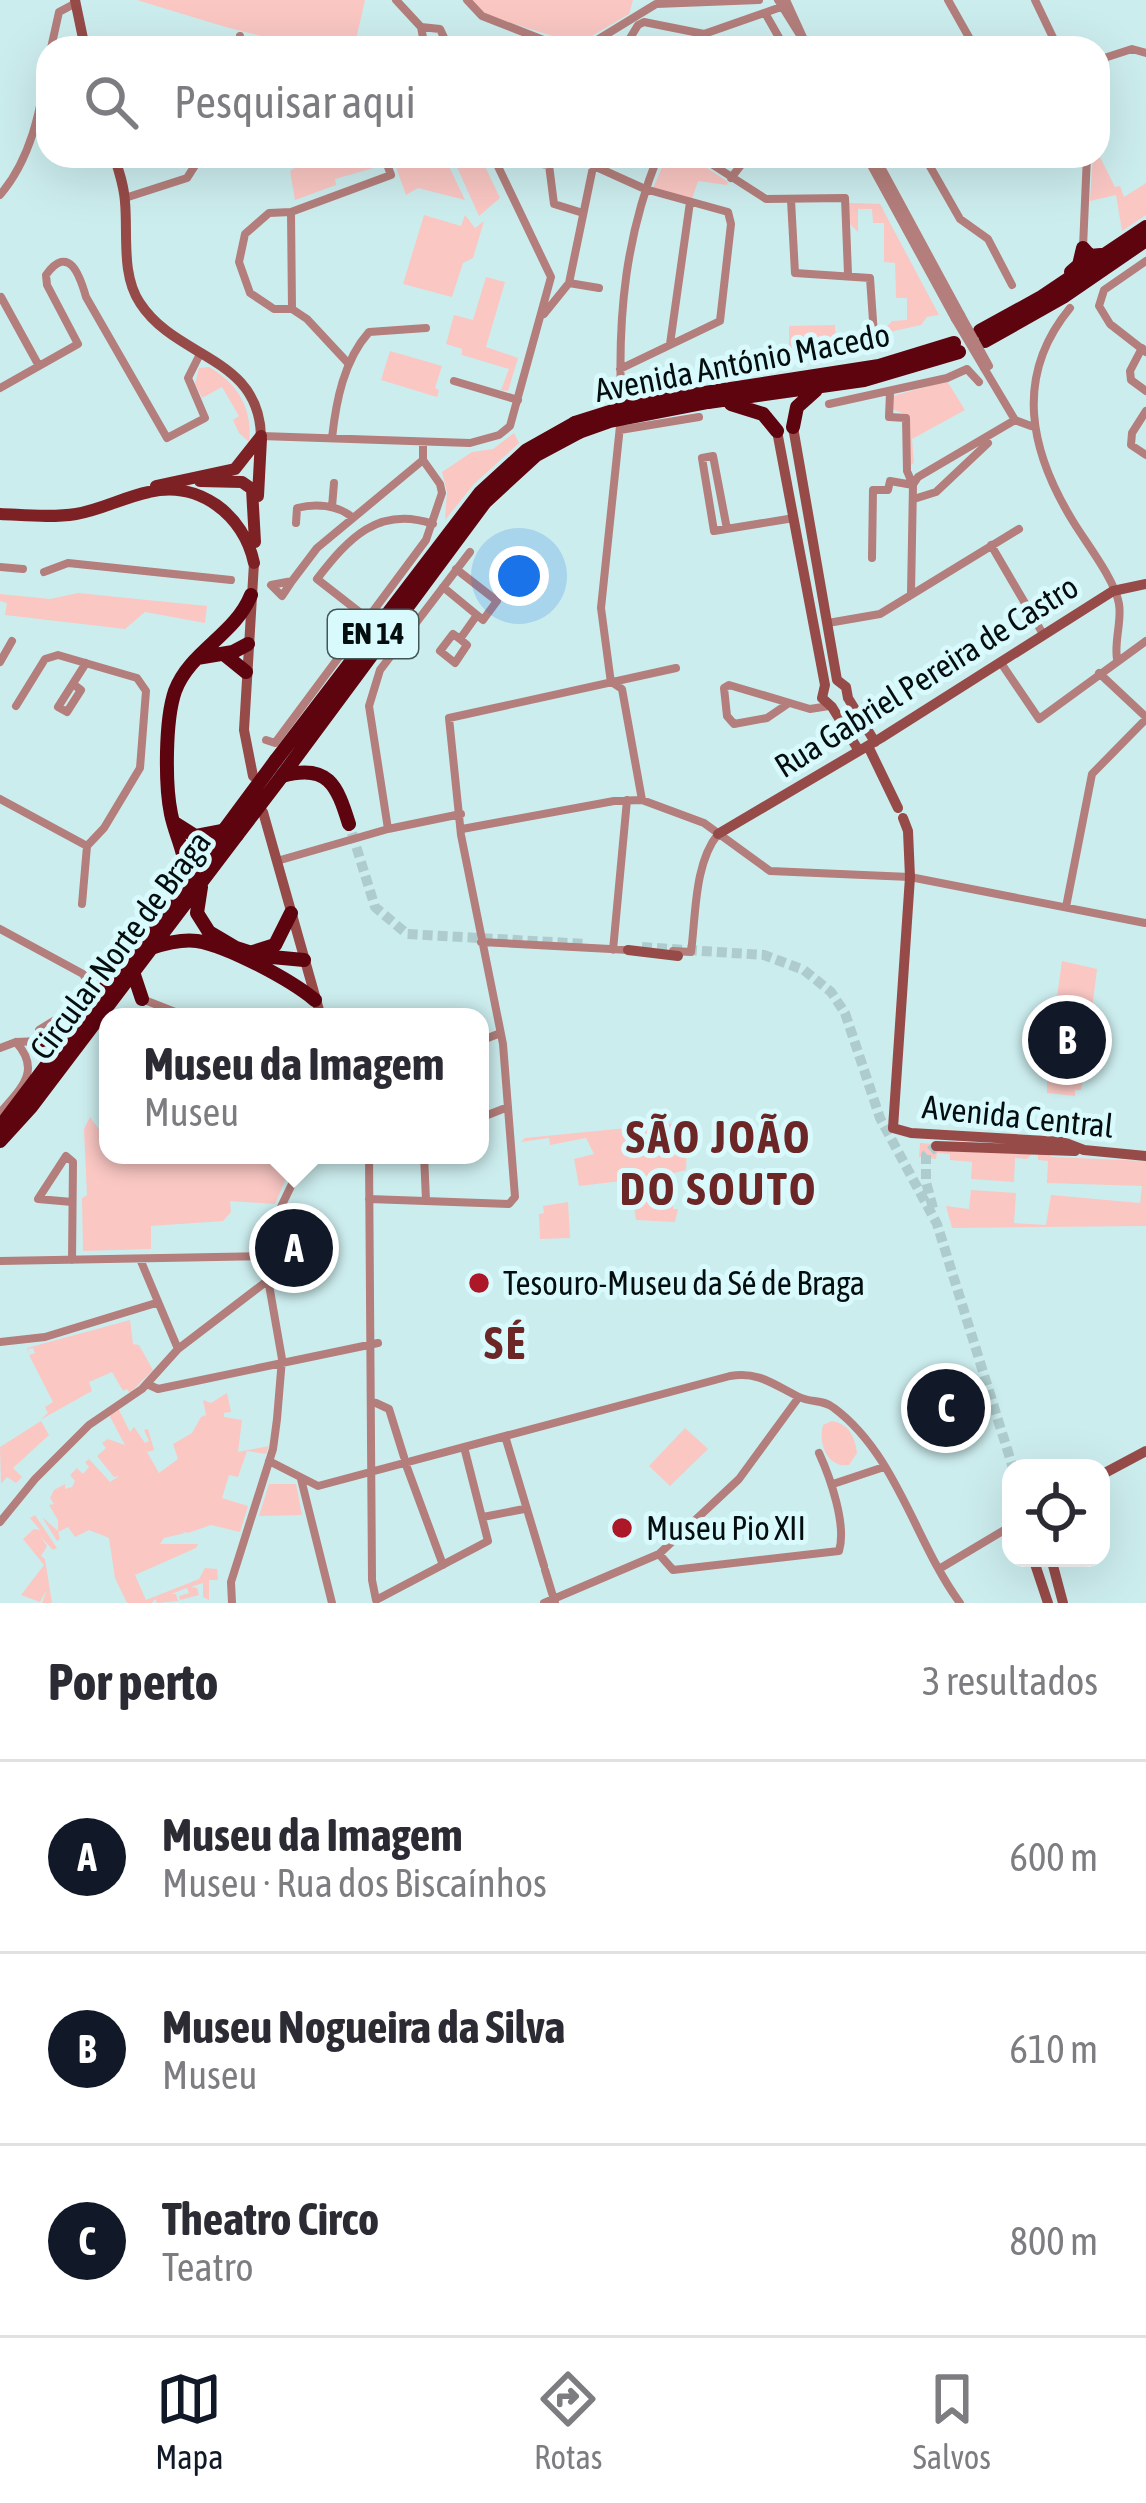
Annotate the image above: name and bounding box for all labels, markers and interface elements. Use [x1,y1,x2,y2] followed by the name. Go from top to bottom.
[36,36,1110,168] search box
[78,69,144,135] icon: search
[174,76,416,128] text: Pesquisar aqui
[591,315,893,409] street label: Avenida António Macedo
[489,546,549,606] your location
[767,567,1085,785] street label: Rua Gabriel Pereira de Castro
[328,610,418,658] road number: EN 14
[22,823,218,1067] street label: Circular Norte de Braga
[1028,995,1106,1085] pin: B
[99,1008,489,1164] popup
[144,1038,444,1090] text: Museu da Imagem
[921,1087,1116,1145] street label: Avenida Central
[144,1090,239,1134] text: Museu
[620,1111,818,1215] district label: SÃO JOÃO DO SOUTO
[255,1203,333,1293] pin: A
[503,1264,865,1302] place label: Tesouro-Museu da Sé de Braga
[466,1270,492,1296] marker: Tesouro-Museu da Sé de Braga
[484,1317,528,1369] district label: SÉ
[907,1363,985,1453] pin: C
[1002,1459,1110,1567] map controls
[1002,1459,1110,1567] button: locate
[646,1509,806,1547] place label: Museu Pio XII
[609,1515,635,1541] marker: Museu Pio XII
[48,1652,219,1711] text: Por perto
[922,1659,1098,1703] text: 3 resultados
[162,1809,463,1861] text: Museu da Imagem
[77,1835,97,1879] text: A
[1010,1835,1098,1879] text: 600 m
[162,1861,547,1905] text: Museu · Rua dos Biscaínhos
[162,2001,565,2053] text: Museu Nogueira da Silva
[78,2027,96,2071] text: B
[1010,2027,1098,2071] text: 610 m
[162,2053,257,2097] text: Museu
[162,2193,379,2245] text: Theatro Circo
[78,2219,96,2263] text: C
[1010,2219,1098,2263] text: 800 m
[162,2245,254,2289] text: Teatro
[155,2366,224,2476] tab: Mapa
[534,2366,602,2476] tab: Rotas
[913,2366,991,2476] tab: Salvos

